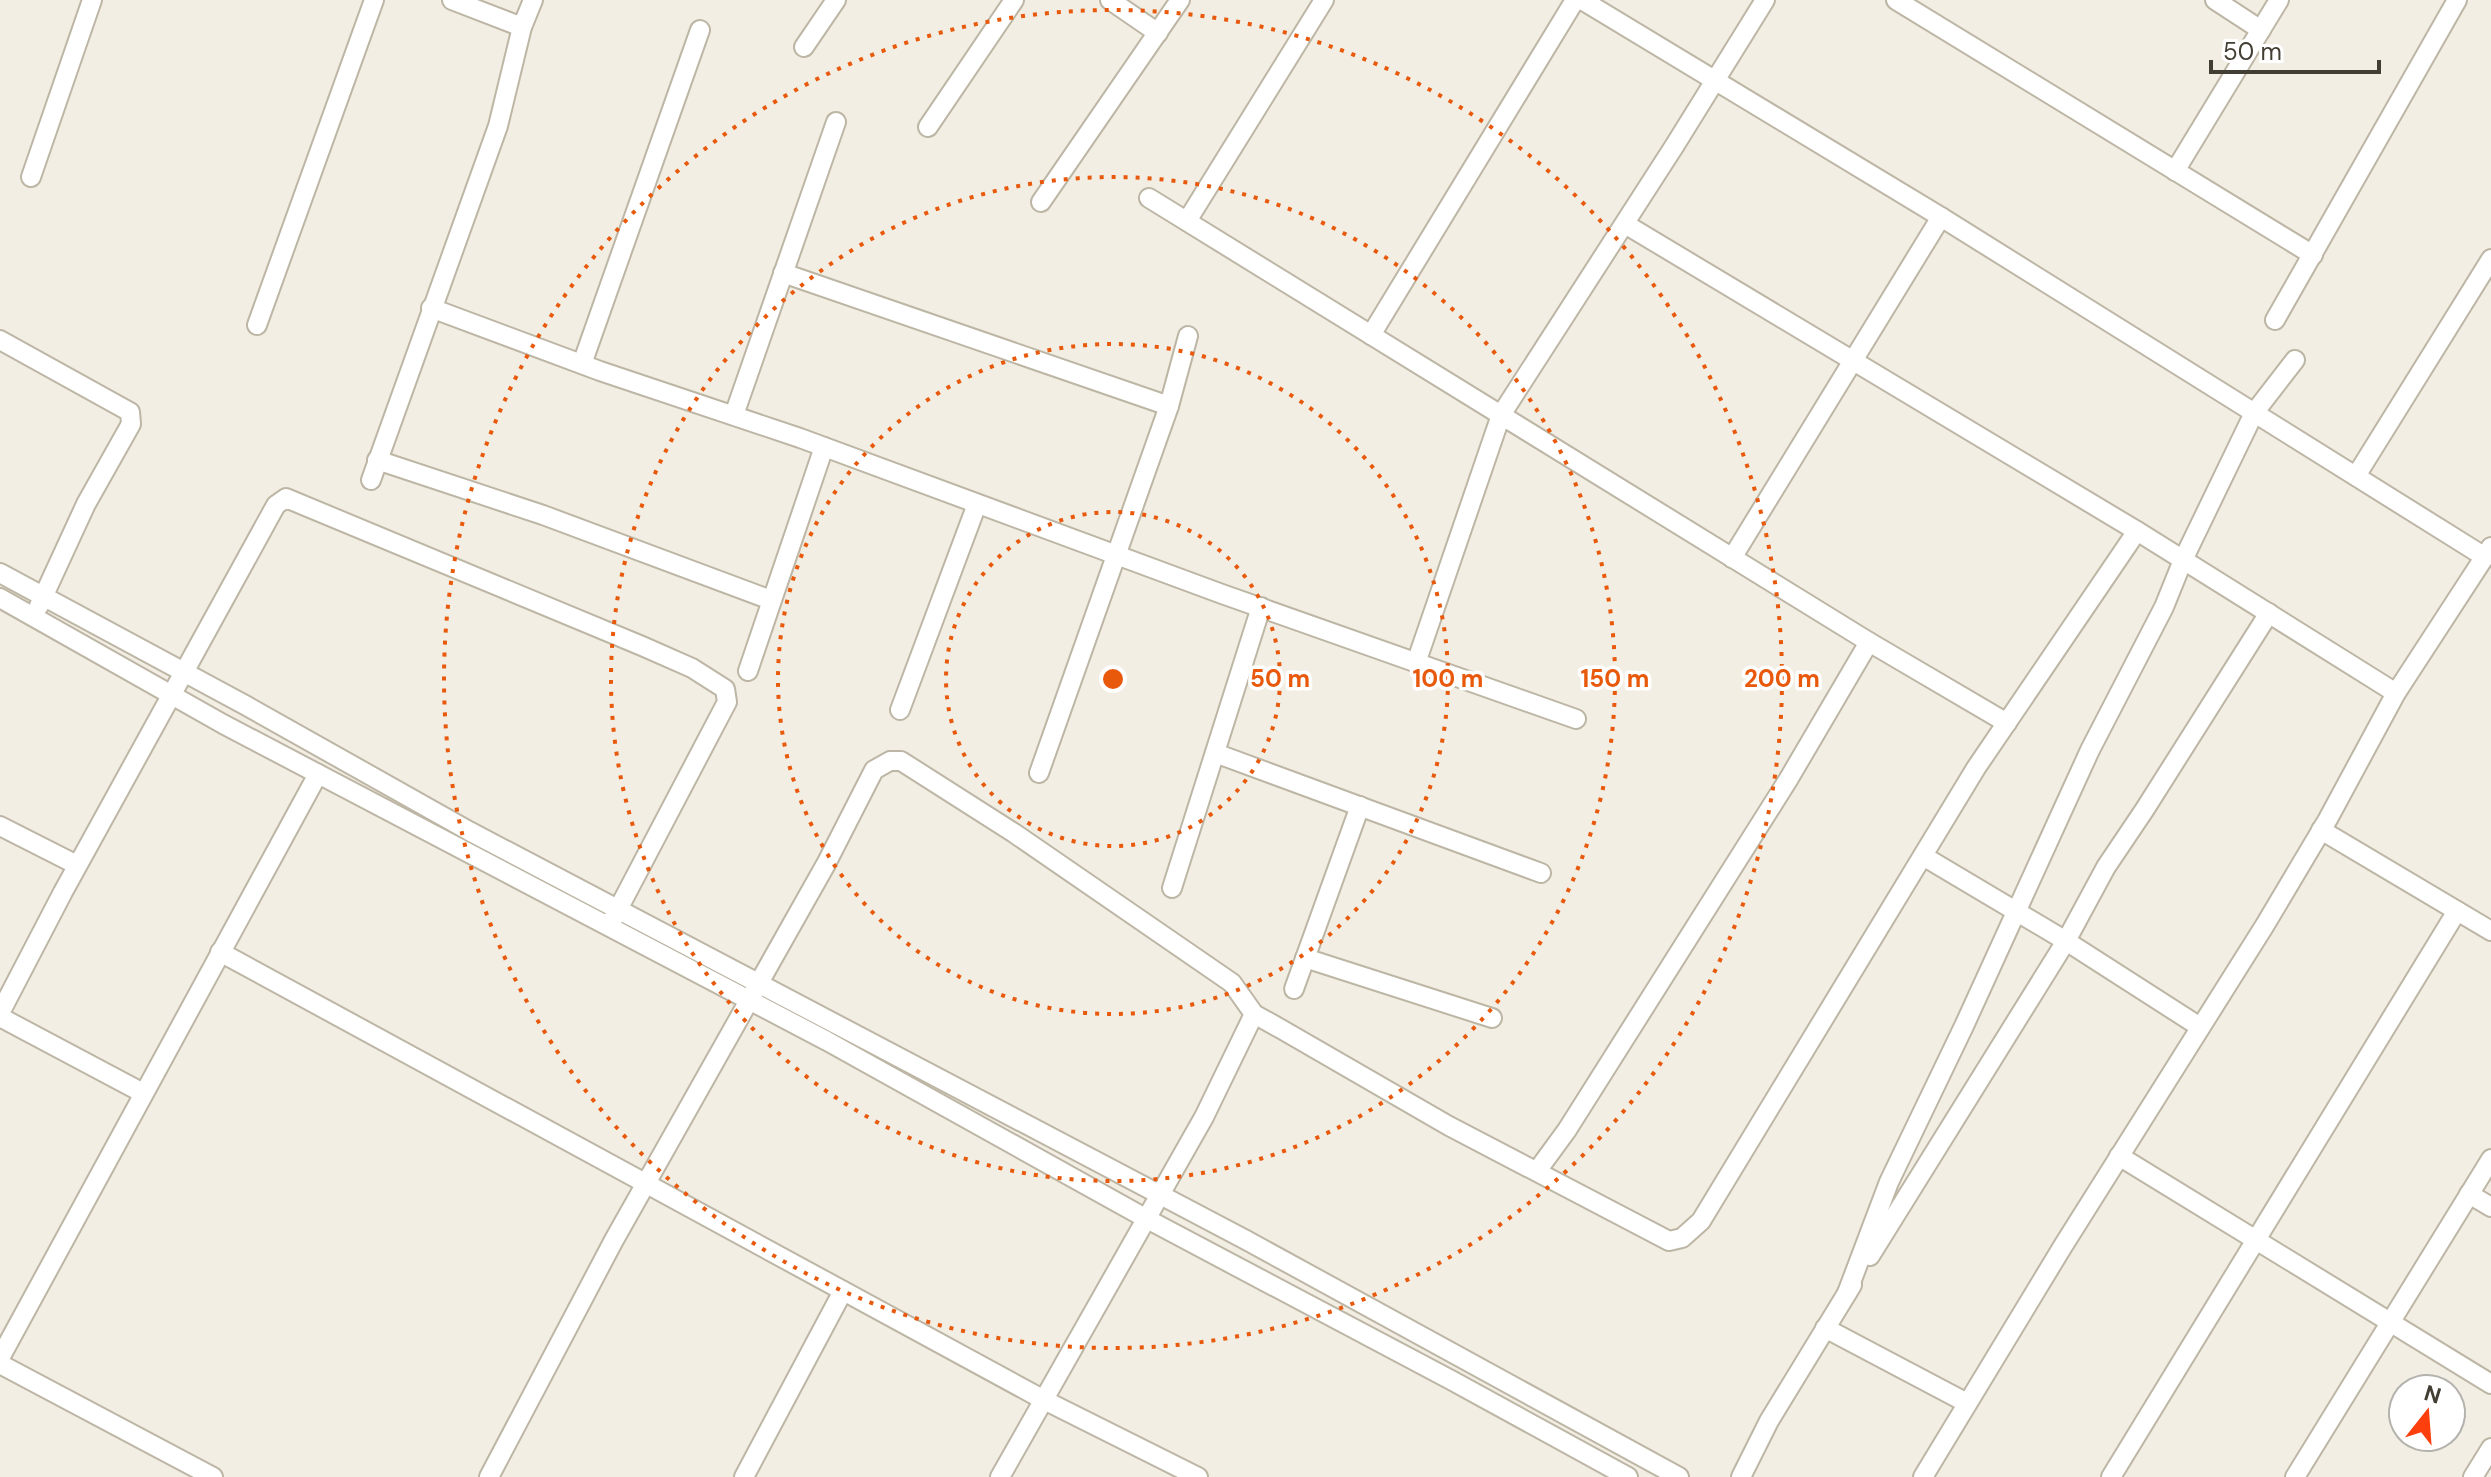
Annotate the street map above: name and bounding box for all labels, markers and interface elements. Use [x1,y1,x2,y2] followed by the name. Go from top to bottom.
[2211,24,2379,74] scale bar
[2223,36,2282,67] text: 50 m
[1250,663,1310,694] text: 50 m
[1413,663,1483,694] text: 100 m
[1581,663,1649,694] text: 150 m
[1744,663,1820,694] text: 200 m
[1099,665,1127,693] centre of rings
[2387,1373,2467,1453] north arrow
[2421,1378,2445,1411] text: N

